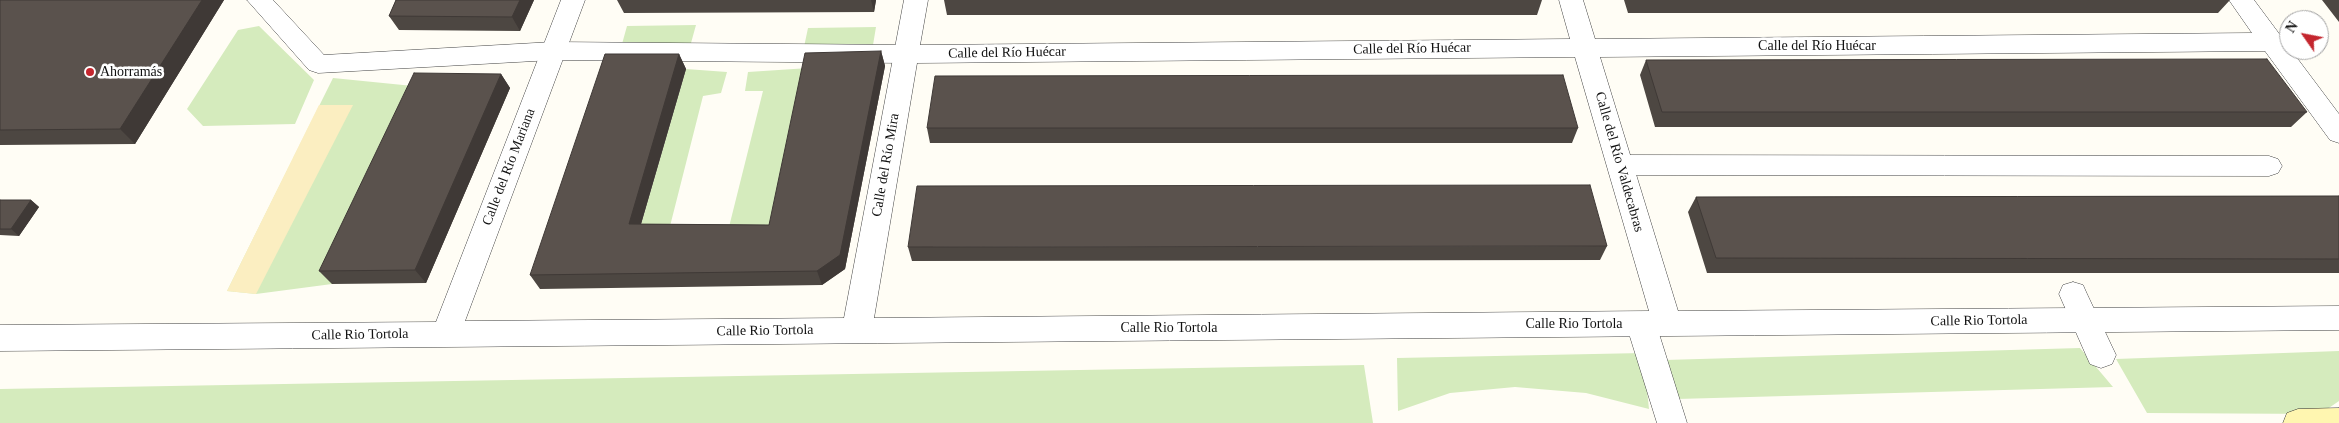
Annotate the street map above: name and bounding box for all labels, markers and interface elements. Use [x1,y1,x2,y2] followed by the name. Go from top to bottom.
[2279,10,2329,60] north arrow
[2283,19,2301,35] text: N
[1758,38,1876,54] street label: Calle del Río Huécar
[1353,40,1471,58] street label: Calle del Río Huécar
[948,44,1066,62] street label: Calle del Río Huécar
[100,64,162,80] place label: Ahorramás
[84,66,96,78] marker: Ahorramás
[1591,90,1647,234] street label: Calle del Río Valdecabras
[479,106,539,228] street label: Calle del Río Mariana
[869,112,903,218] street label: Calle del Río Mira
[1930,312,2028,330] street label: Calle Rio Tortola
[1525,316,1623,332] street label: Calle Rio Tortola
[1120,320,1218,336] street label: Calle Rio Tortola
[716,322,814,340] street label: Calle Rio Tortola
[311,326,409,344] street label: Calle Rio Tortola

